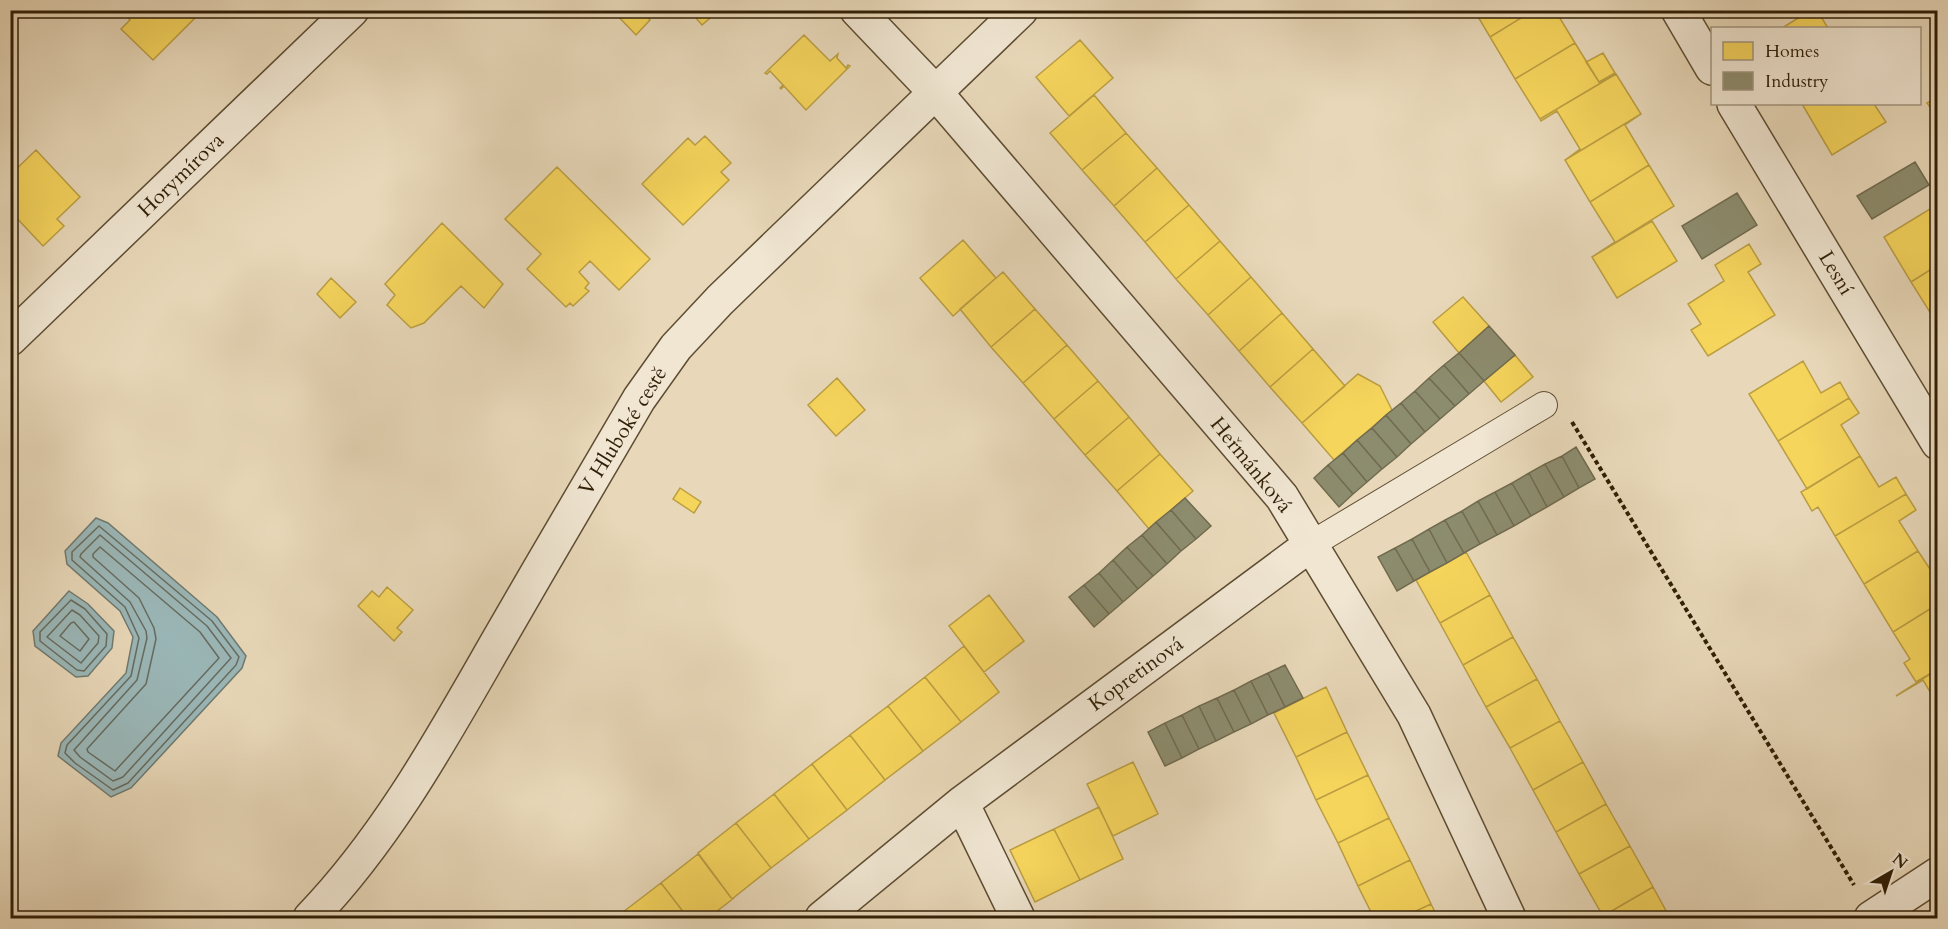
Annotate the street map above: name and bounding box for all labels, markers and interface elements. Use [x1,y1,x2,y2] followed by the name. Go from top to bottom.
[1711,27,1921,105] legend
[1765,39,1819,64] text: Homes
[1765,69,1829,94] text: Industry
[131,126,231,224] street label: Horymírova
[1811,245,1861,301] street label: Lesní
[572,361,674,501] street label: V Hluboké cestě
[1203,411,1299,519] street label: Heřmánková
[1083,630,1189,718] street label: Kopretinová
[1861,842,1921,902] north arrow
[1887,848,1912,874] text: N

